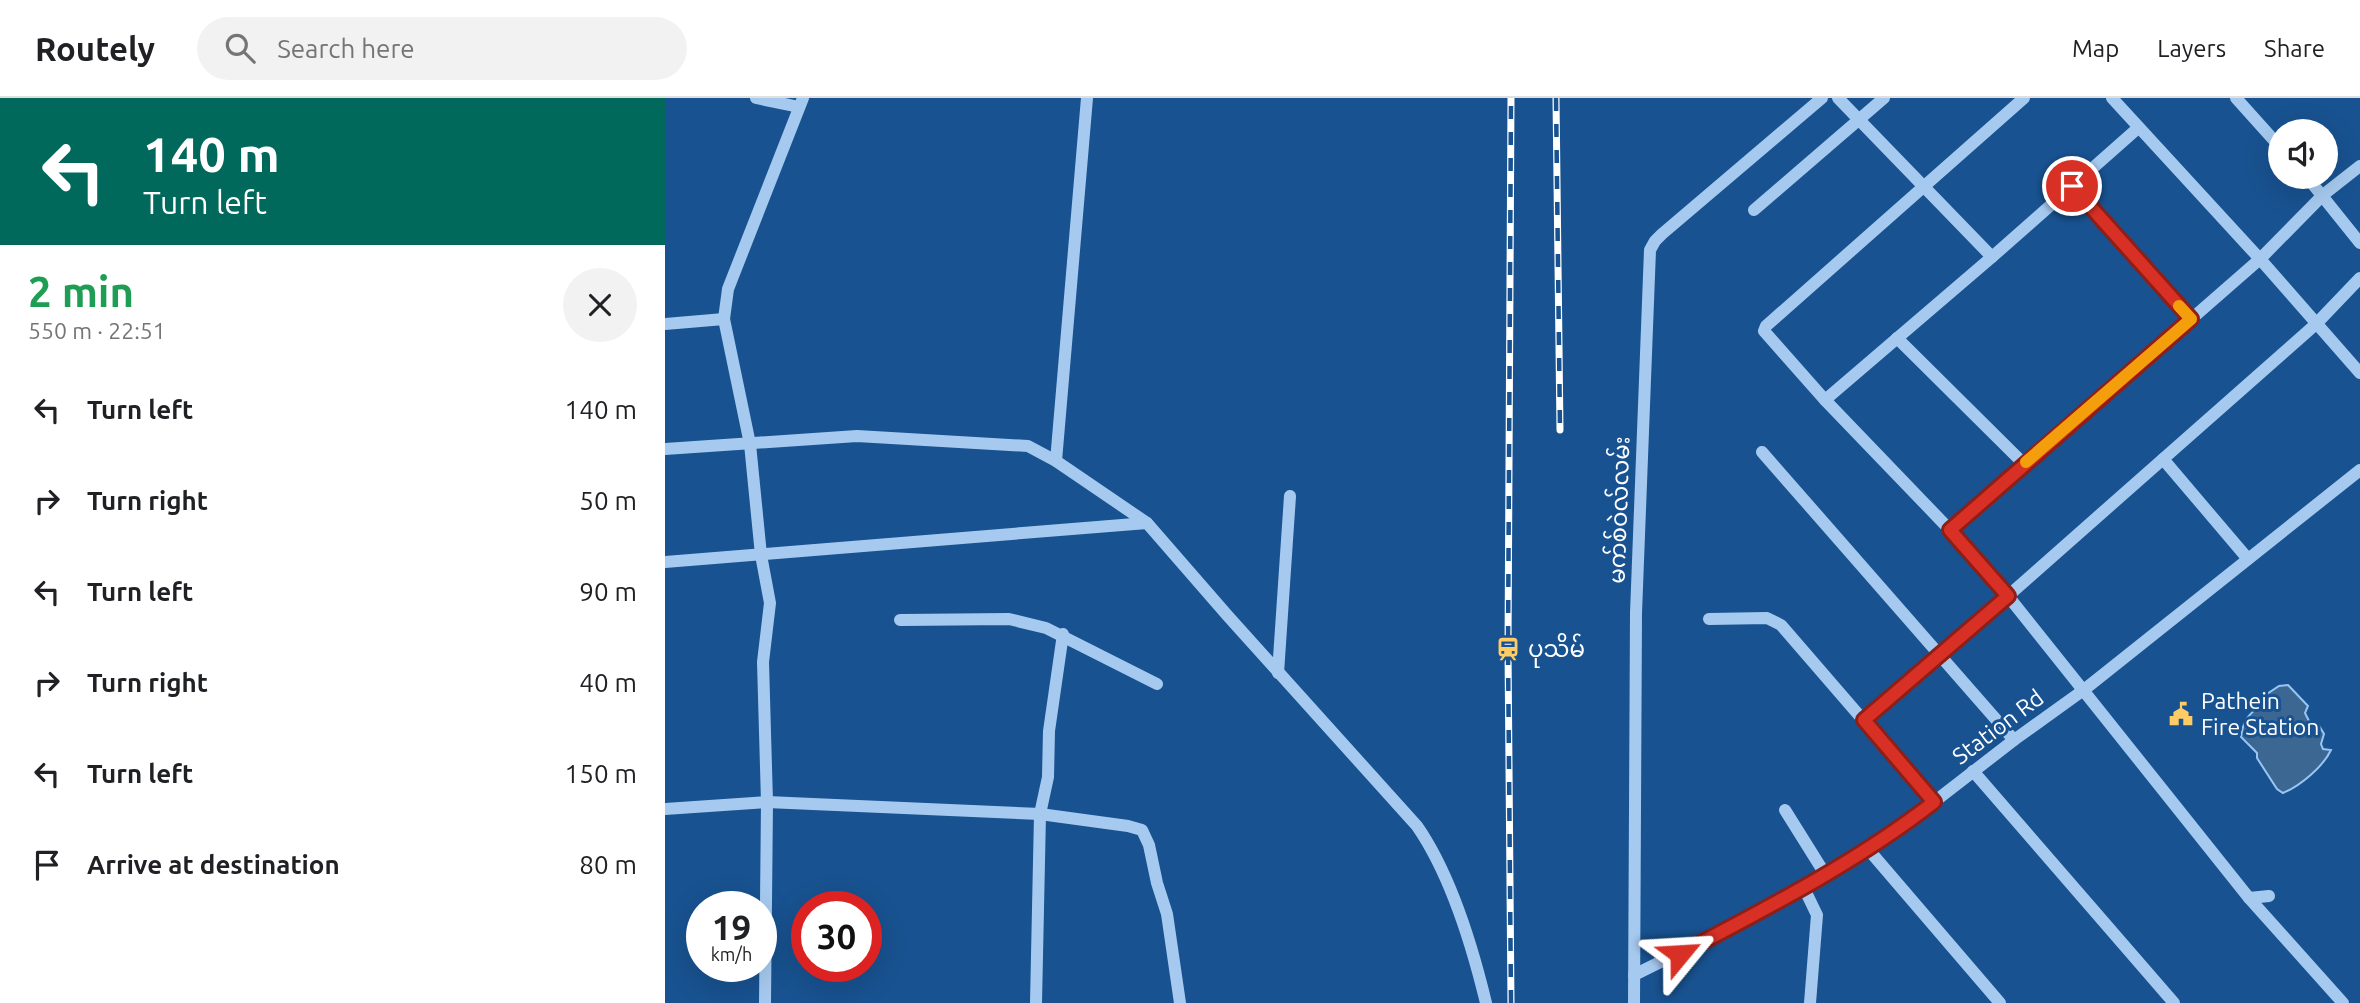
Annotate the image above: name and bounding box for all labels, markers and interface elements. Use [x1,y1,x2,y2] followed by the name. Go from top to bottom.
[197,17,687,80] search box
[221,29,259,67] icon: search
[35,30,155,67] text: Routely
[277,34,415,63] text: Search here
[2072,35,2119,62] text: Map
[2157,35,2226,62] text: Layers
[2264,35,2325,62] text: Share
[2268,119,2338,189] map controls
[2268,119,2338,189] button: sound
[28,126,119,217] icon: left
[143,126,280,181] text: 140 m
[2042,156,2102,216] pin
[2053,167,2091,205] icon: arrive
[143,184,267,220] text: Turn left
[28,268,134,315] text: 2 min
[563,268,637,342] button: close
[28,318,166,343] text: 550 m · 22:51
[28,391,66,429] icon: left
[87,395,193,424] text: Turn left
[565,395,637,424] text: 140 m
[1600,436,1634,584] street label: မက်စ်ဝဲလ်လမ်း
[28,482,66,520] icon: right
[87,486,208,515] text: Turn right
[579,486,637,515] text: 50 m
[28,573,66,611] icon: left
[87,577,193,606] text: Turn left
[579,577,637,606] text: 90 m
[1528,633,1585,668] place label: ပုသိမ်
[1494,635,1522,663] station icon: ပုသိမ်
[28,664,66,702] icon: right
[87,668,208,697] text: Turn right
[579,668,637,697] text: 40 m
[1947,684,2048,769] street label: Station Rd
[2201,688,2319,739] place label: Pathein Fire Station
[2167,700,2195,728] public building icon: Pathein Fire Station
[28,755,66,793] icon: left
[87,759,193,788] text: Turn left
[565,759,637,788] text: 150 m
[28,846,66,884] icon: arrive
[87,850,340,879] text: Arrive at destination
[579,850,637,879] text: 80 m
[791,891,882,982] speed limit sign: 30
[712,907,751,947] text: 19
[1643,917,1717,991] position arrow
[711,944,752,964] text: km/h

